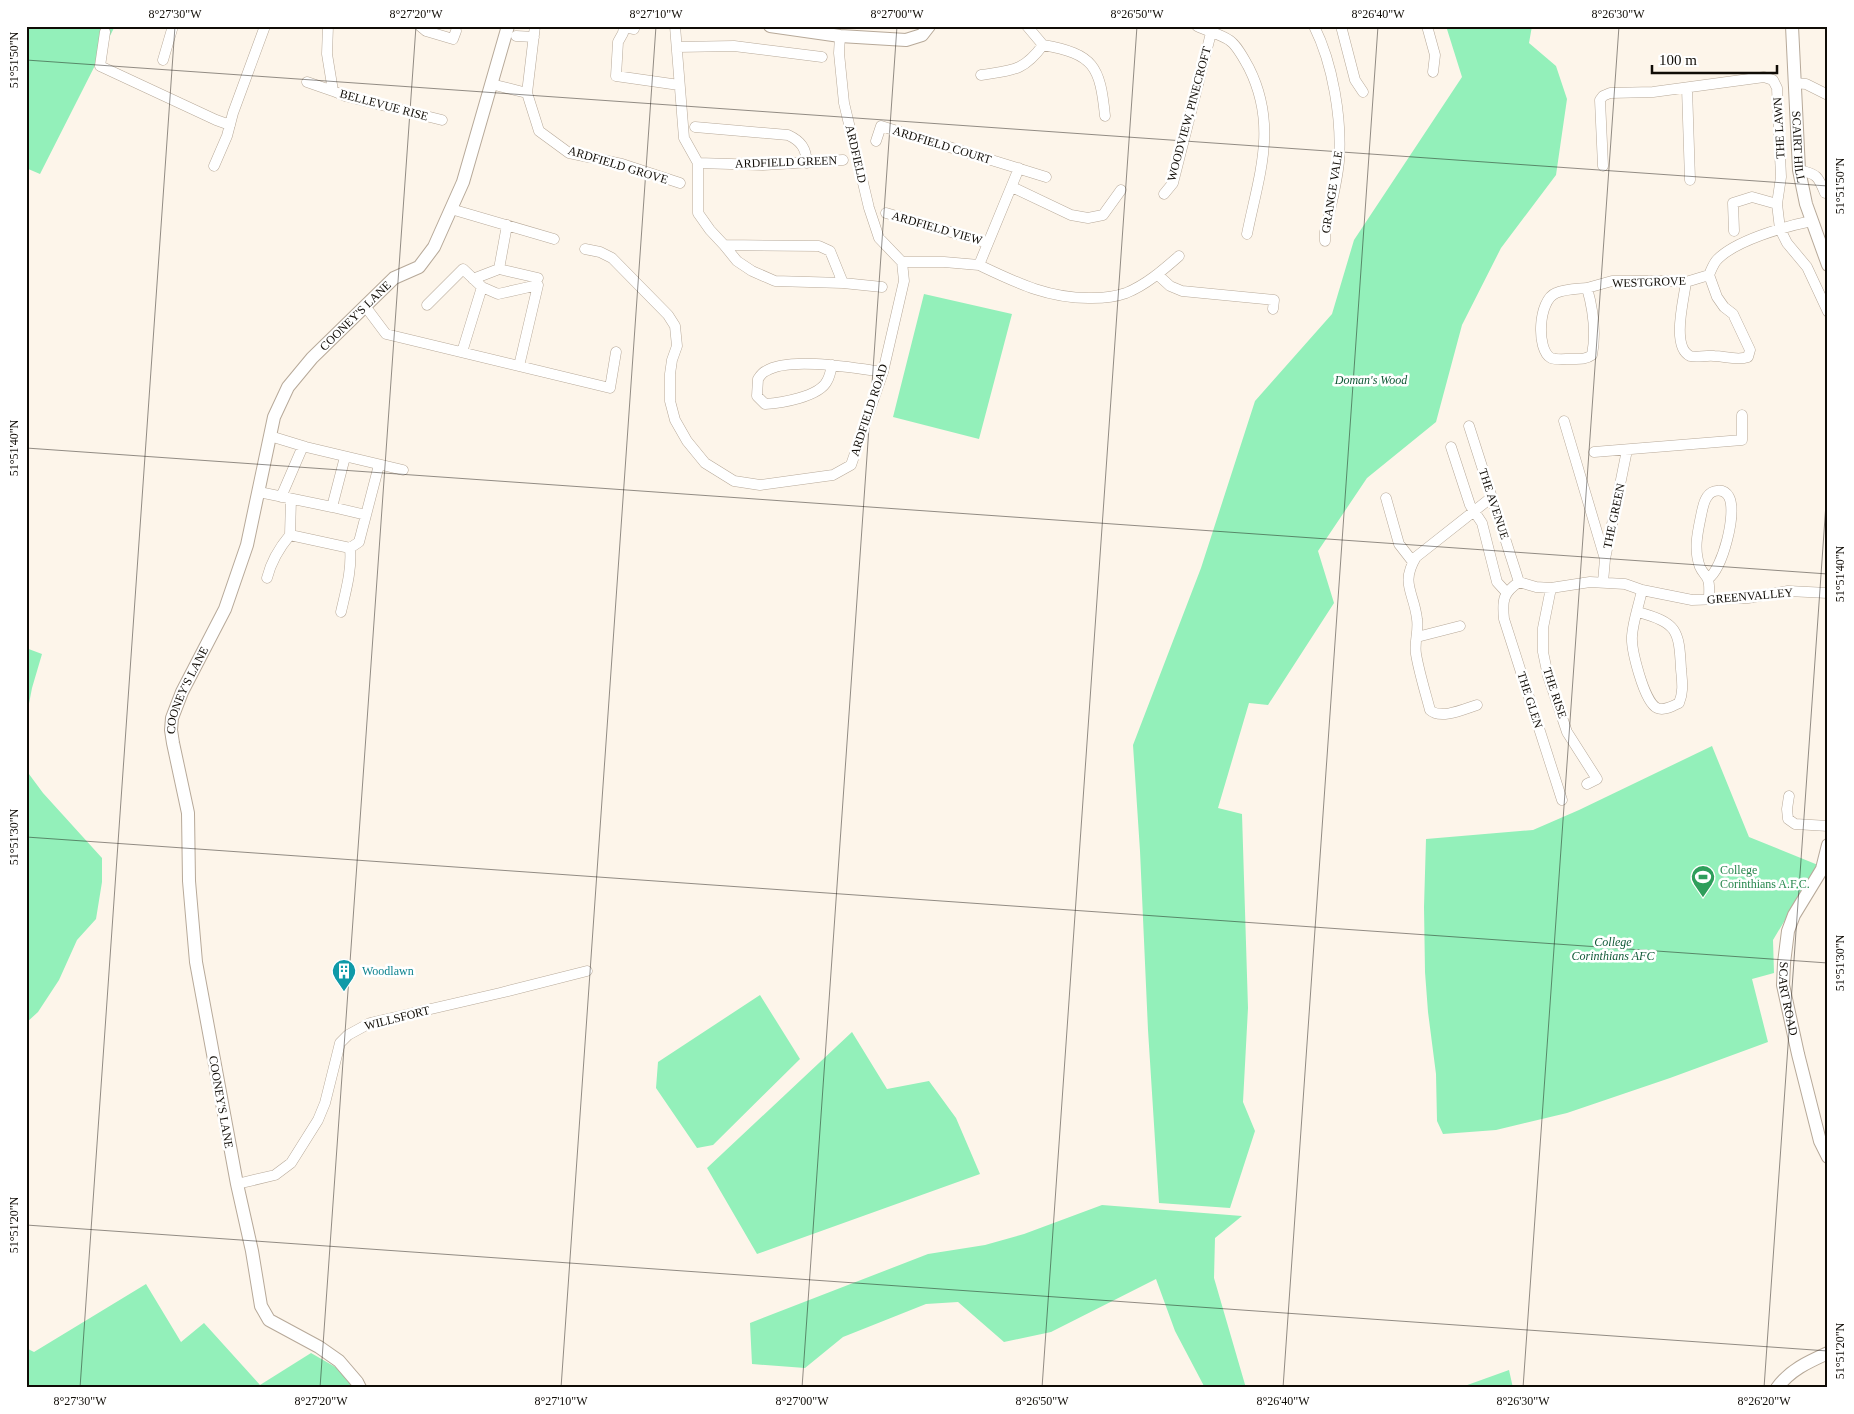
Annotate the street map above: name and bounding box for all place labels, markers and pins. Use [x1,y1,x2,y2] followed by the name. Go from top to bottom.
[1720,863,1810,891] place label: College Corinthians A.F.C.
[1690,864,1716,898] sports icon: College Corinthians A.F.C.
[331,958,357,992] building icon: Woodlawn
[362,964,414,978] place label: Woodlawn

